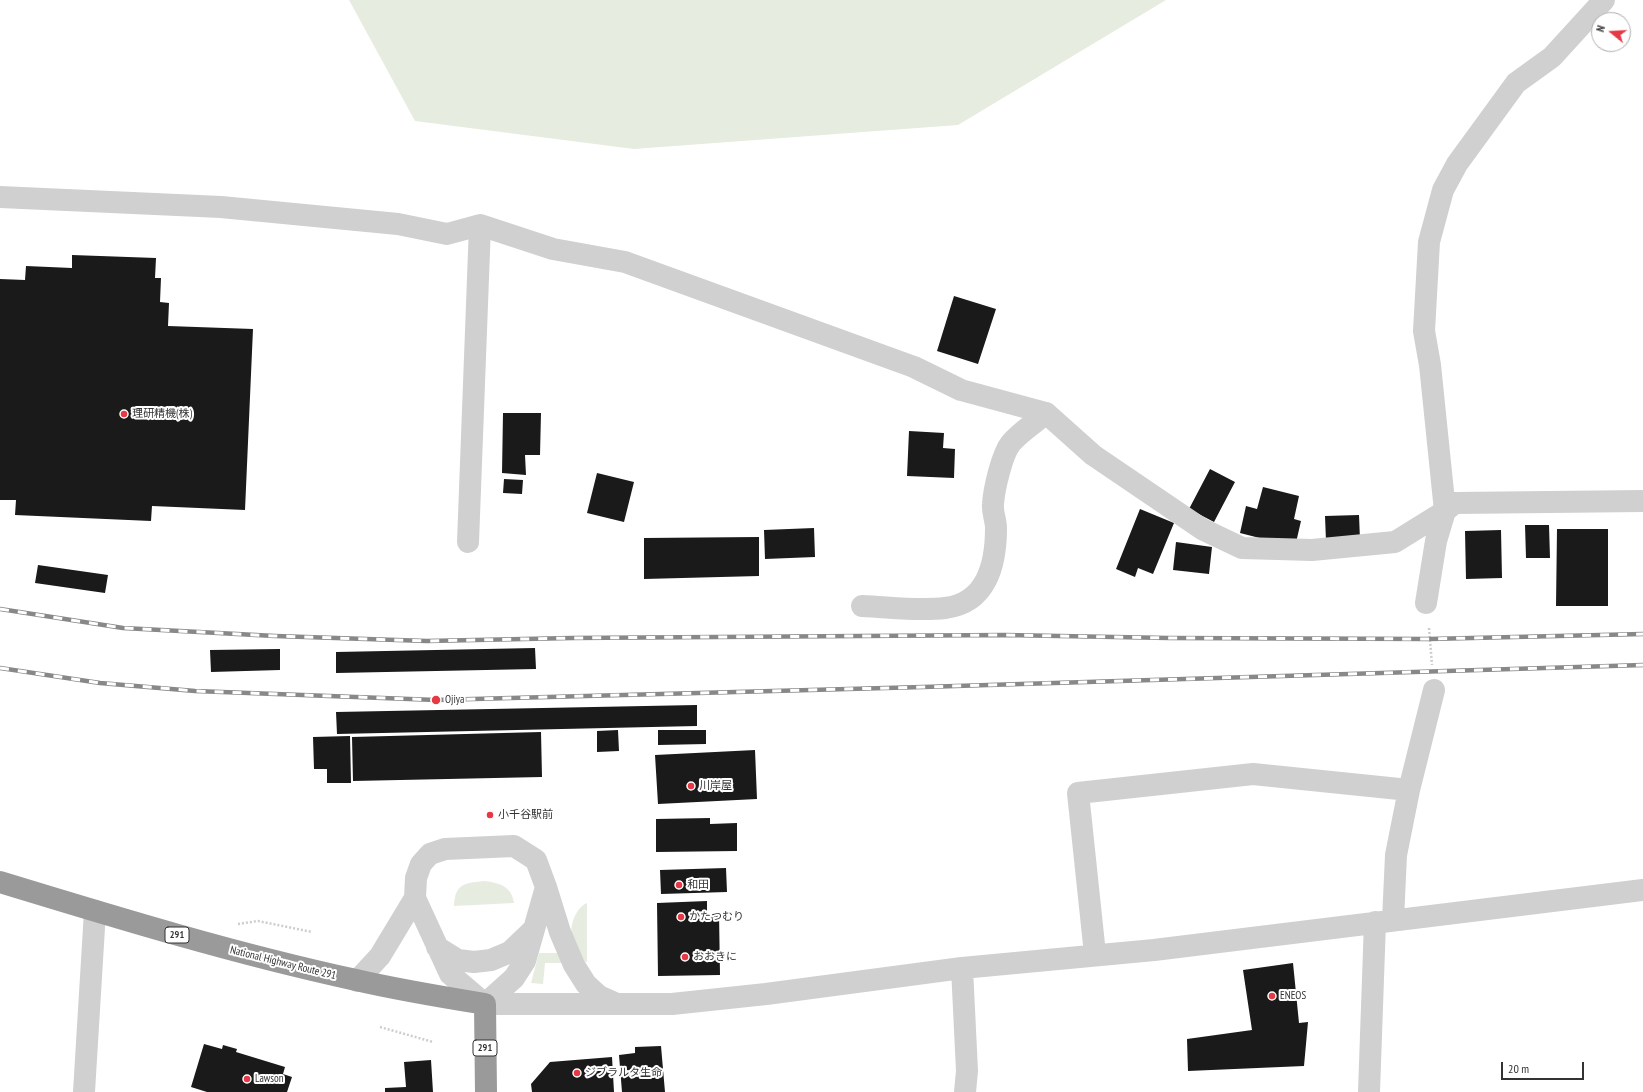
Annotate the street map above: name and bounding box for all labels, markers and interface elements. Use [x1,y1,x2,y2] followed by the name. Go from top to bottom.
[1591,12,1631,52] north arrow
[1593,24,1608,34] text: N
[132,407,192,421] place label: 理研精機(株)
[119,409,129,419] marker: 理研精機(株)
[445,693,464,707] place label: Ojiya
[430,694,442,706] marker: Ojiya
[699,779,732,793] place label: 川岸屋
[686,781,696,791] marker: 川岸屋
[498,808,553,822] place label: 小千谷駅前
[485,810,495,820] marker: 小千谷駅前
[687,878,709,892] place label: 和田
[674,880,684,890] marker: 和田
[689,910,744,924] place label: かたつむり
[676,912,686,922] marker: かたつむり
[165,927,189,943] road number: 291
[229,943,337,983] street label: National Highway Route 291
[693,950,737,964] place label: おおきに
[680,952,690,962] marker: おおきに
[1280,989,1306,1003] place label: ENEOS
[1267,991,1277,1001] marker: ENEOS
[473,1040,497,1056] road number: 291
[1503,1054,1586,1080] scale bar
[1508,1061,1529,1076] text: 20 m
[585,1066,662,1080] place label: ジブラルタ生命
[572,1068,582,1078] marker: ジブラルタ生命
[255,1072,284,1086] place label: Lawson
[242,1074,252,1084] marker: Lawson

